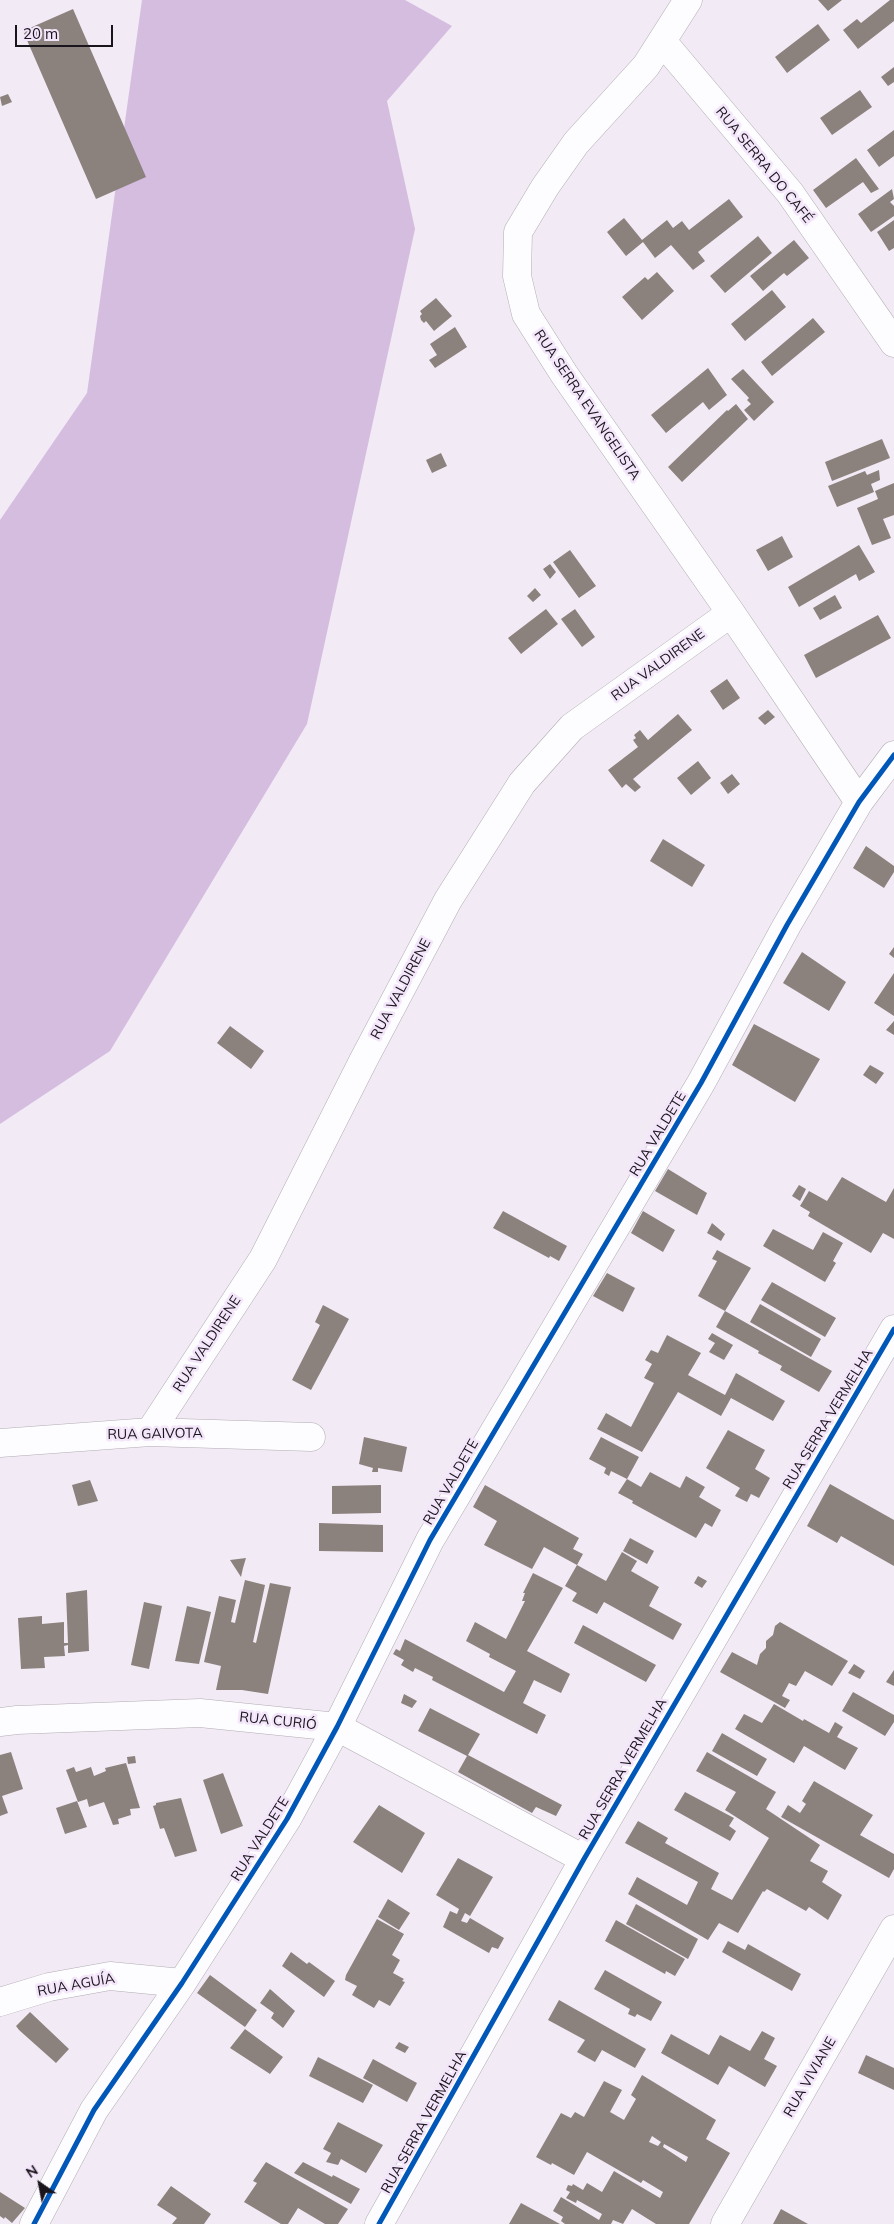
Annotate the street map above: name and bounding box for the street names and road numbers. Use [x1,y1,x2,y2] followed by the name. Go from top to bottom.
[712,104,816,226] street label: RUA SERRA DO CAFÉ
[530,327,644,483] street label: RUA SERRA EVANGELISTA
[608,625,708,705] street label: RUA VALDIRENE
[367,936,435,1042] street label: RUA VALDIRENE
[626,1089,690,1179] street label: RUA VALDETE
[170,1293,244,1395] street label: RUA VALDIRENE
[779,1346,877,1492] street label: RUA SERRA VERMELHA
[107,1425,203,1443] street label: RUA GAIVOTA
[420,1436,482,1528] street label: RUA VALDETE
[576,1695,670,1843] street label: RUA SERRA VERMELHA
[238,1709,318,1733] street label: RUA CURIÓ
[227,1794,293,1884] street label: RUA VALDETE
[36,1970,116,2000] street label: RUA AGUÍA
[780,2034,840,2120] street label: RUA VIVIANE
[378,2048,470,2196] street label: RUA SERRA VERMELHA

